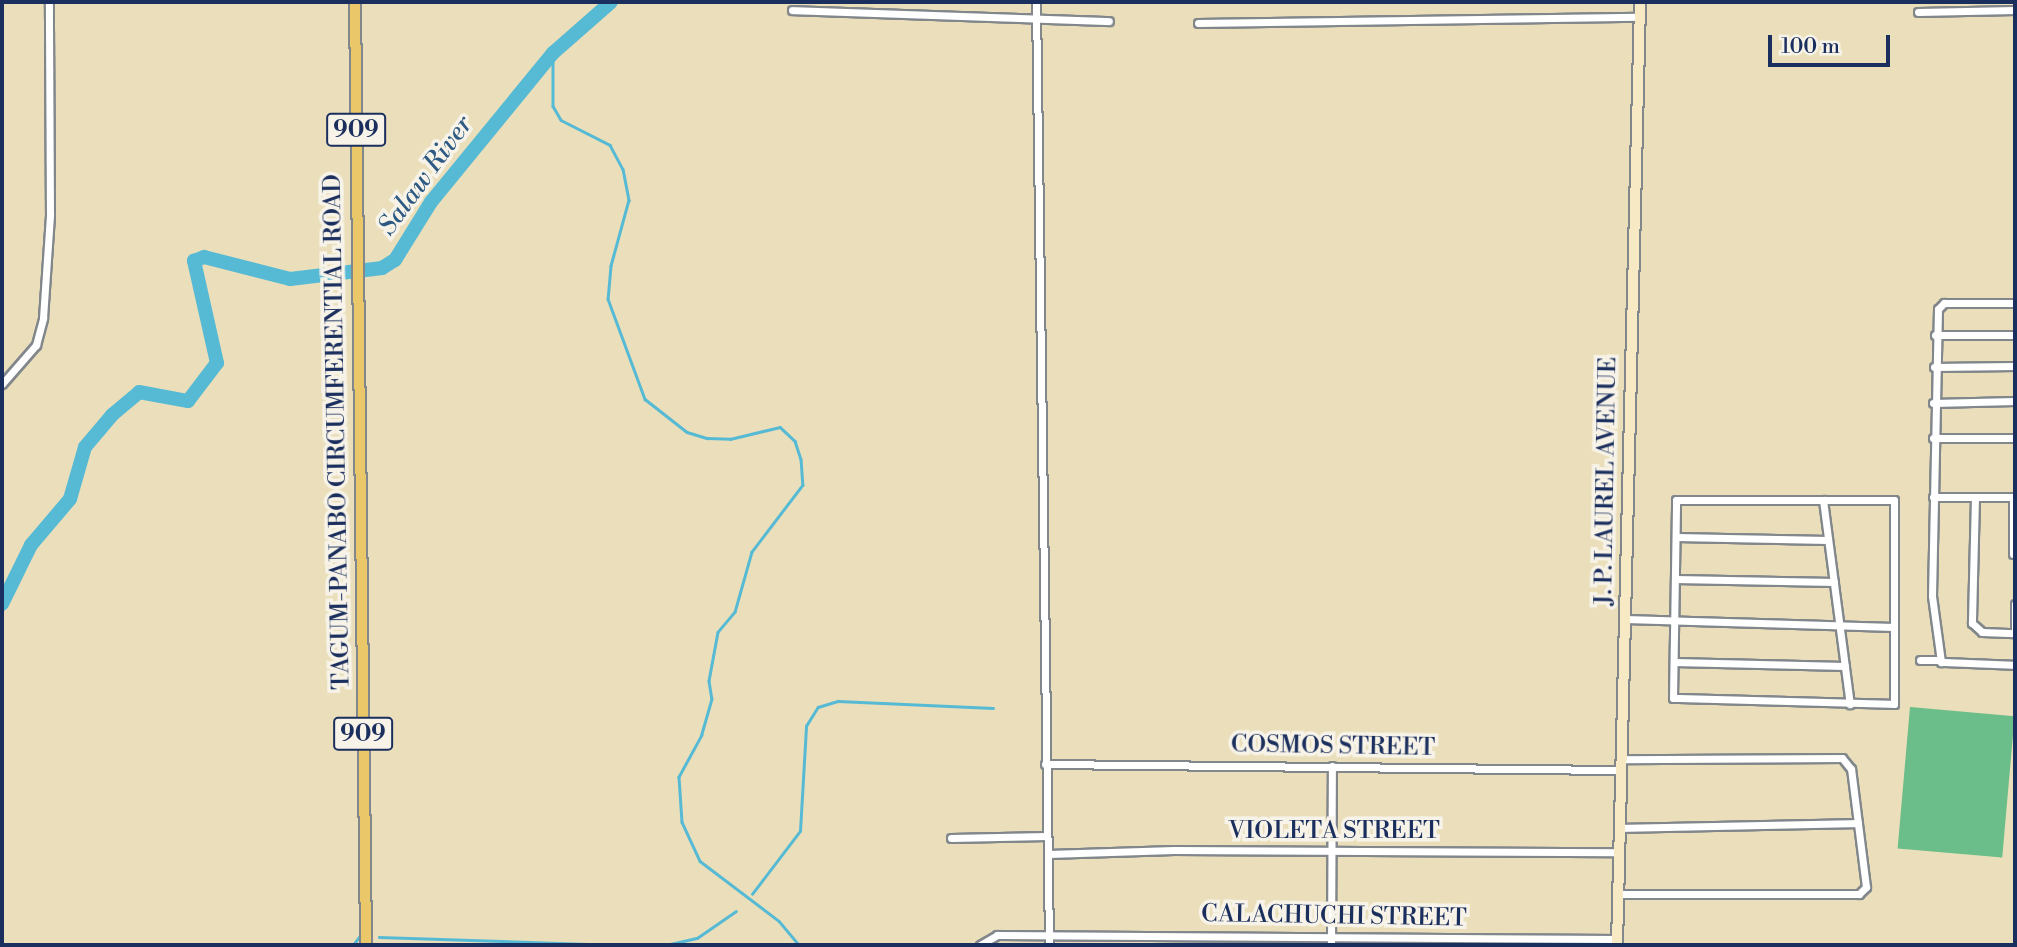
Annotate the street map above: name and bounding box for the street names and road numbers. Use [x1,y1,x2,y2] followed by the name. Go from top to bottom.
[324,111,388,150] road number: 909
[319,174,357,690] street label: TAGUM-PANABO CIRCUMFERENTIAL ROAD
[1590,356,1624,606] street label: J. P. LAUREL AVENUE
[332,714,394,754] road number: 909
[1231,731,1435,763] street label: COSMOS STREET
[1228,818,1440,846] street label: VIOLETA STREET
[1201,900,1467,934] street label: CALACHUCHI STREET

